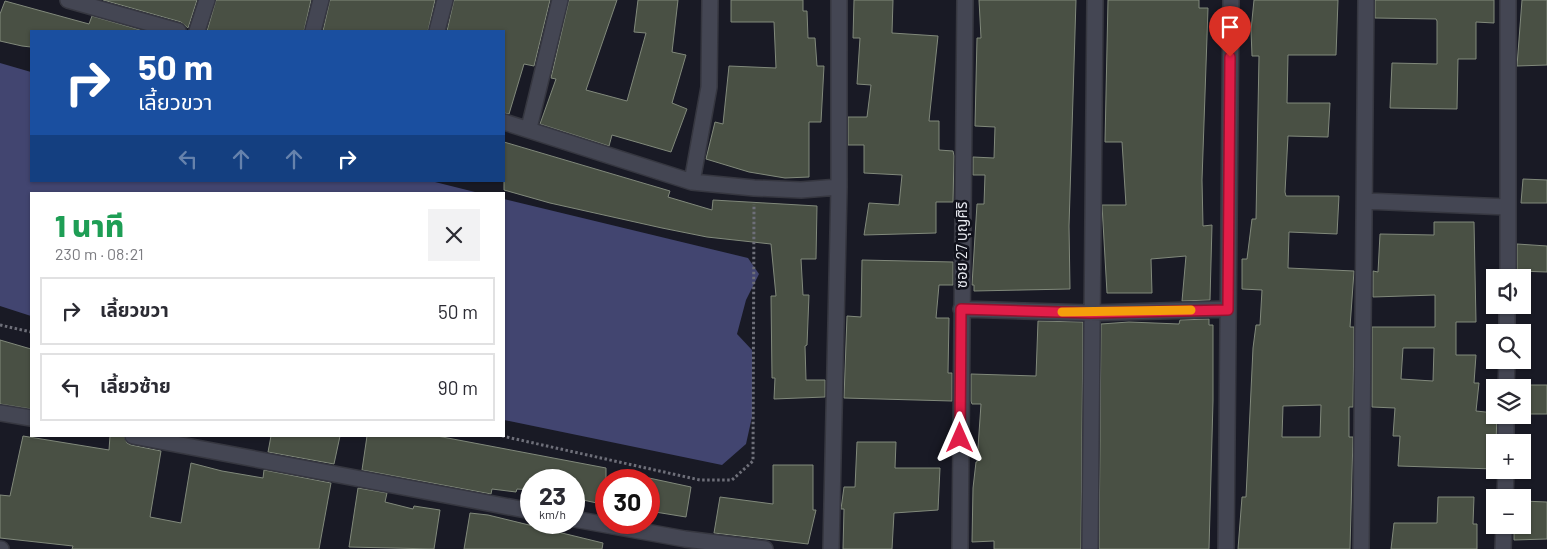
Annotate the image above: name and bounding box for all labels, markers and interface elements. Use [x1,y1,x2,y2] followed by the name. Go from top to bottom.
[1209,6,1251,57] pin
[1216,13,1244,41] icon: arrive
[138,45,213,87] text: 50 m
[55,50,120,115] icon: right
[138,88,213,114] text: เลี้ยวขวา
[174,145,202,173] icon: left
[227,145,255,173] icon: ahead
[280,145,308,173] icon: ahead
[333,145,361,173] icon: right
[952,202,971,288] street label: ซอย 27 บุญศิริ
[55,207,124,243] text: 1 นาที
[428,209,480,261] button: close
[55,244,144,263] text: 230 m · 08:21
[1486,269,1531,534] map controls
[1486,269,1531,314] button: sound
[57,297,85,325] icon: right
[100,298,169,321] text: เลี้ยวขวา
[438,300,478,323] text: 50 m
[1486,324,1531,369] button: search
[57,373,85,401] icon: left
[100,374,171,397] text: เลี้ยวซ้าย
[438,376,478,399] text: 90 m
[1486,379,1531,424] button: layers
[933,411,985,463] position arrow
[1486,434,1531,479] button: +
[595,469,660,534] speed limit sign: 30
[539,480,566,510] text: 23
[1486,489,1531,534] button: −
[539,507,566,521] text: km/h

